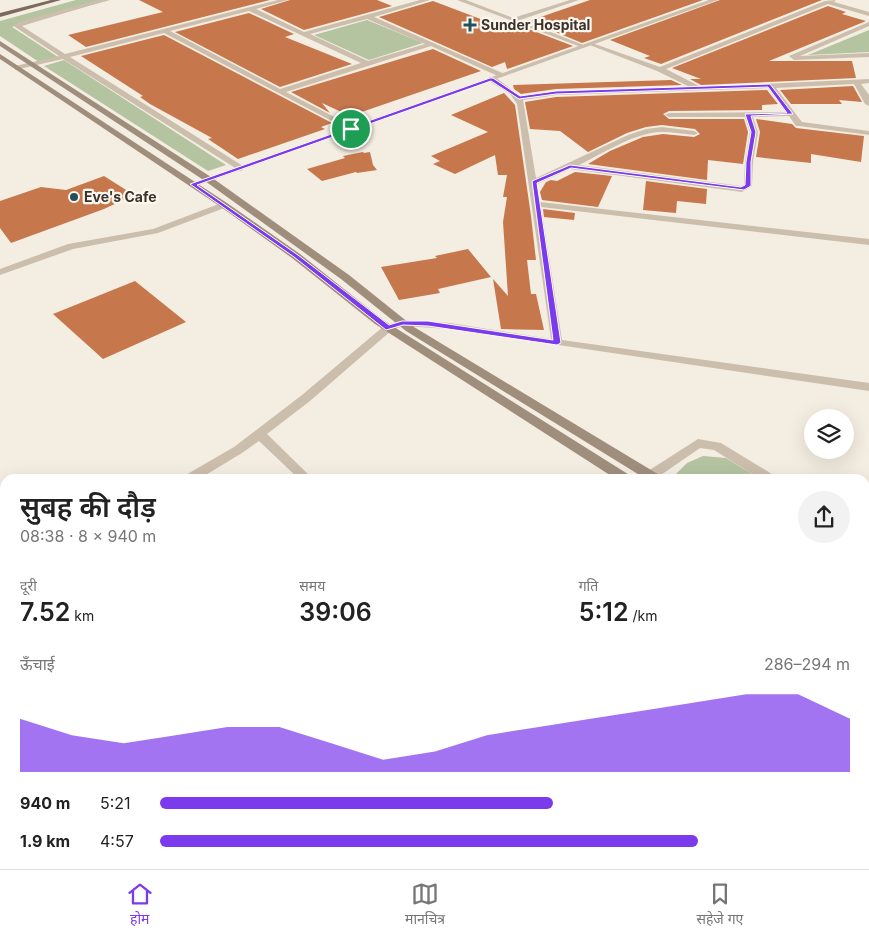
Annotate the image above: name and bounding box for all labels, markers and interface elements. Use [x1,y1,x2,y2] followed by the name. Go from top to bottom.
[481,16,590,33] place label: Sunder Hospital
[463,18,477,32] marker: Sunder Hospital
[330,108,372,150] pin
[337,115,365,143] icon: arrive
[84,188,157,205] place label: Eve's Cafe
[68,191,80,203] marker: Eve's Cafe
[804,409,854,459] map controls
[804,409,854,459] button: layers
[20,490,156,524] text: सुबह की दौड़
[798,491,850,543] button: share
[20,526,156,546] text: 08:38 · 8 × 940 m
[20,577,37,594] text: दूरी
[299,577,325,594] text: समय
[579,577,598,594] text: गति
[20,597,70,627] text: 7.52
[299,597,372,627] text: 39:06
[579,597,629,627] text: 5:12
[70,607,94,624] text: km
[629,607,657,624] text: /km
[20,654,55,674] text: ऊँचाई
[764,654,850,674] text: 286–294 m
[20,793,70,813] text: 940 m
[100,793,131,813] text: 5:21
[20,831,70,851] text: 1.9 km
[100,831,134,851] text: 4:57
[126,880,154,930] tab: होम
[405,880,445,930] tab: मानचित्र
[696,880,743,930] tab: सहेजे गए

